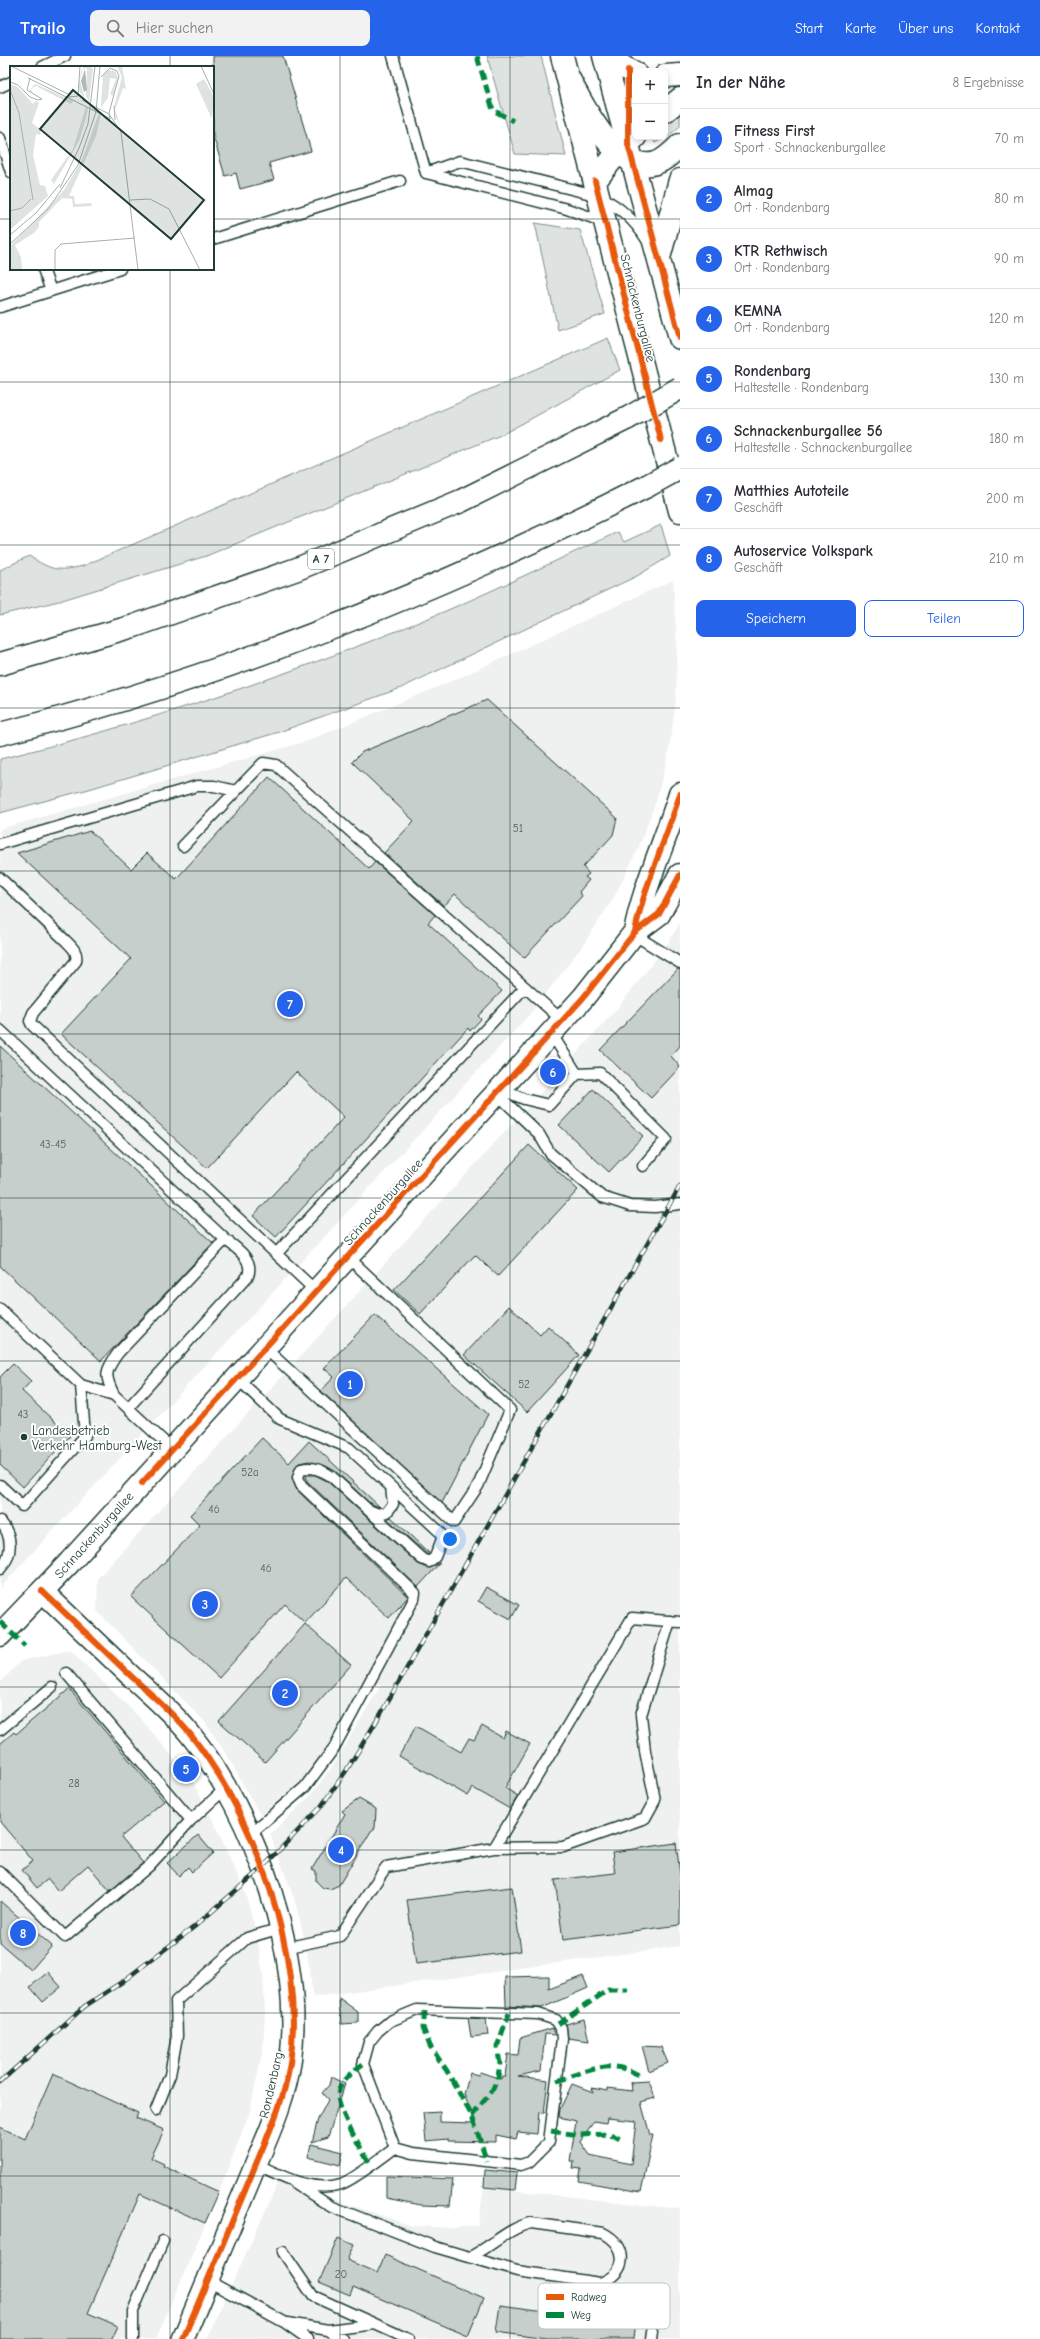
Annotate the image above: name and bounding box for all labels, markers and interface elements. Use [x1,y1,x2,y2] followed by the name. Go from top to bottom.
[90,10,370,46] search box
[20,17,66,39] text: Trailo
[104,17,126,39] icon: search
[136,19,213,37] text: Hier suchen
[795,20,823,37] text: Start
[845,20,876,37] text: Karte
[898,20,953,37] text: Über uns
[975,20,1020,37] text: Kontakt
[10,66,214,270] inset map
[632,68,668,140] map controls
[632,68,668,104] button: +
[696,73,785,92] text: In der Nähe
[953,75,1024,90] text: 8 Ergebnisse
[632,104,668,140] button: −
[734,122,815,140] text: Fitness First
[706,131,712,146] text: 1
[995,131,1024,146] text: 70 m
[734,140,886,155] text: Sport · Schnackenburgallee
[734,182,774,200] text: Almag
[706,191,712,206] text: 2
[994,191,1024,206] text: 80 m
[734,200,830,215] text: Ort · Rondenbarg
[734,242,828,260] text: KTR Rethwisch
[706,251,712,266] text: 3
[994,251,1024,266] text: 90 m
[617,252,659,364] street label: Schnackenburgallee
[734,260,830,275] text: Ort · Rondenbarg
[734,302,782,320] text: KEMNA
[706,311,712,326] text: 4
[989,311,1024,326] text: 120 m
[734,320,830,335] text: Ort · Rondenbarg
[734,362,811,380] text: Rondenbarg
[706,371,712,386] text: 5
[989,371,1024,386] text: 130 m
[734,380,869,395] text: Haltestelle · Rondenbarg
[734,422,883,440] text: Schnackenburgallee 56
[706,431,712,446] text: 6
[989,431,1024,446] text: 180 m
[734,440,912,455] text: Haltestelle · Schnackenburgallee
[734,482,849,500] text: Matthies Autoteile
[706,491,712,506] text: 7
[986,491,1024,506] text: 200 m
[734,500,782,515] text: Geschäft
[734,542,873,560] text: Autoservice Volkspark
[308,549,334,569] road number: A 7
[706,551,712,566] text: 8
[989,551,1024,566] text: 210 m
[734,560,782,575] text: Geschäft
[696,600,856,637] button: Speichern
[864,600,1024,637] button: Teilen
[513,822,523,835] house number: 51
[277,989,303,1019] pin: 7
[540,1057,566,1087] pin: 6
[40,1138,66,1151] house number: 43-45
[340,1155,426,1248] street label: Schnackenburgallee
[337,1369,363,1399] pin: 1
[518,1378,530,1391] house number: 52
[18,1408,28,1421] house number: 43
[32,1423,163,1453] place label: Landesbetrieb Verkehr Hamburg-West
[19,1432,29,1442] marker: Landesbetrieb Verkehr Hamburg-West
[241,1466,259,1479] house number: 52a
[51,1488,137,1581] street label: Schnackenburgallee
[208,1503,220,1516] house number: 46
[440,1529,460,1549] your location
[260,1562,272,1575] house number: 46
[192,1589,218,1619] pin: 3
[272,1678,298,1708] pin: 2
[173,1754,199,1784] pin: 5
[68,1777,80,1790] house number: 28
[328,1835,354,1865] pin: 4
[10,1918,36,1948] pin: 8
[256,2050,286,2120] street label: Rondenbarg
[335,2268,347,2281] house number: 20
[538,2283,670,2329] legend
[571,2291,607,2304] text: Radweg
[571,2309,591,2322] text: Weg

